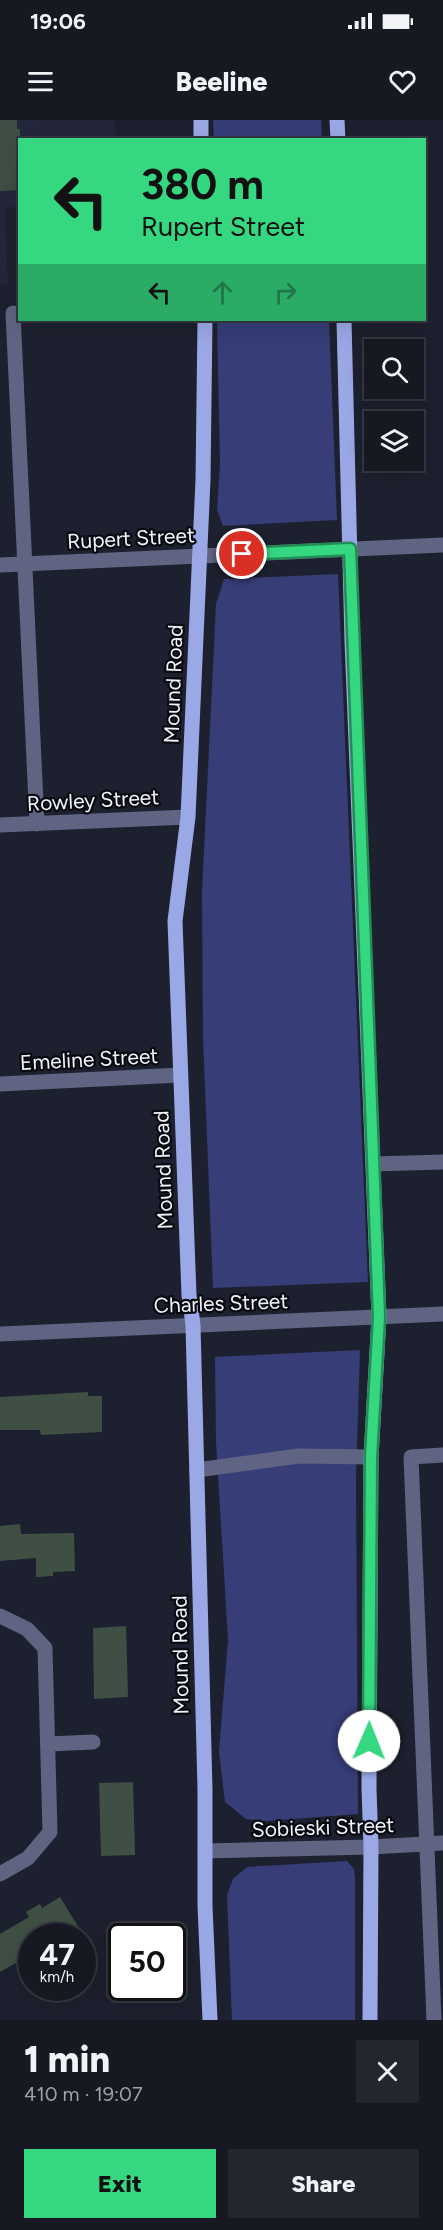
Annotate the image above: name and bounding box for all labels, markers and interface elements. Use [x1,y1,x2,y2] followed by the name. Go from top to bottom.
[30,8,86,35] text: 19:06
[24,65,57,98] icon: menu
[176,65,267,98] text: Beeline
[386,65,419,98] icon: heart
[141,159,264,210] text: 380 m
[42,162,120,240] icon: left
[141,210,305,243] text: Rupert Street
[143,276,176,309] icon: left
[206,276,239,309] icon: ahead
[269,276,302,309] icon: right
[364,339,424,471] map controls
[364,339,424,399] button: search
[364,411,424,471] button: layers
[67,522,196,554] street label: Rupert Street
[216,528,267,579] pin
[225,537,258,570] icon: arrive
[158,624,188,744] street label: Mound Road
[26,784,160,816] street label: Rowley Street
[19,1043,159,1075] street label: Emeline Street
[148,1110,178,1230] street label: Mound Road
[153,1288,289,1318] street label: Charles Street
[166,1595,194,1715] street label: Mound Road
[337,1709,401,1773] position arrow
[251,1812,395,1842] street label: Sobieski Street
[108,1923,186,2001] speed limit sign: 50
[39,1936,75,1973] text: 47
[40,1968,74,1986] text: km/h
[24,2038,110,2081] text: 1 min
[356,2040,419,2103] button: close
[24,2082,143,2106] text: 410 m · 19:07
[24,2149,216,2218] button: Exit
[228,2149,419,2218] button: Share

